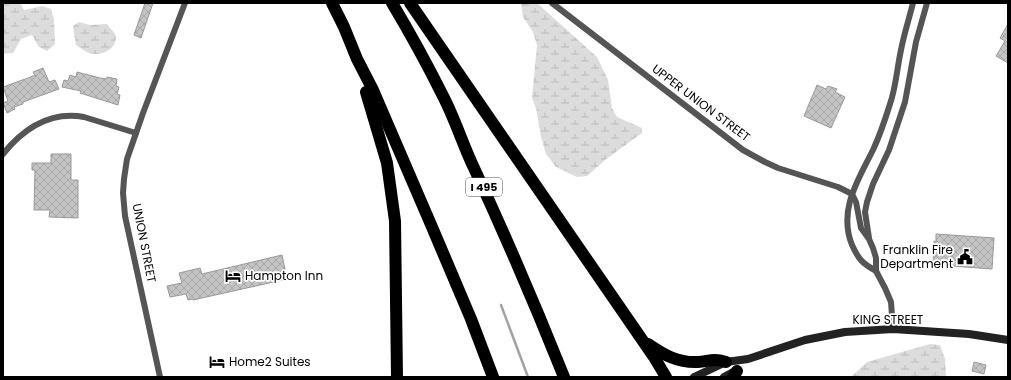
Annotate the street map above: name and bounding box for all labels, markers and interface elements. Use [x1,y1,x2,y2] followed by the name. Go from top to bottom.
[649,60,754,145] street label: UPPER UNION STREET
[466,178,502,196] road number: I 495
[128,202,161,284] street label: UNION STREET
[880,241,953,272] place label: Franklin Fire Department
[956,248,974,266] public building icon: Franklin Fire Department
[224,267,242,285] hotel icon: Hampton Inn
[245,267,323,284] place label: Hampton Inn
[853,311,924,328] street label: KING STREET
[208,353,226,371] hotel icon: Home2 Suites
[229,353,311,370] place label: Home2 Suites

